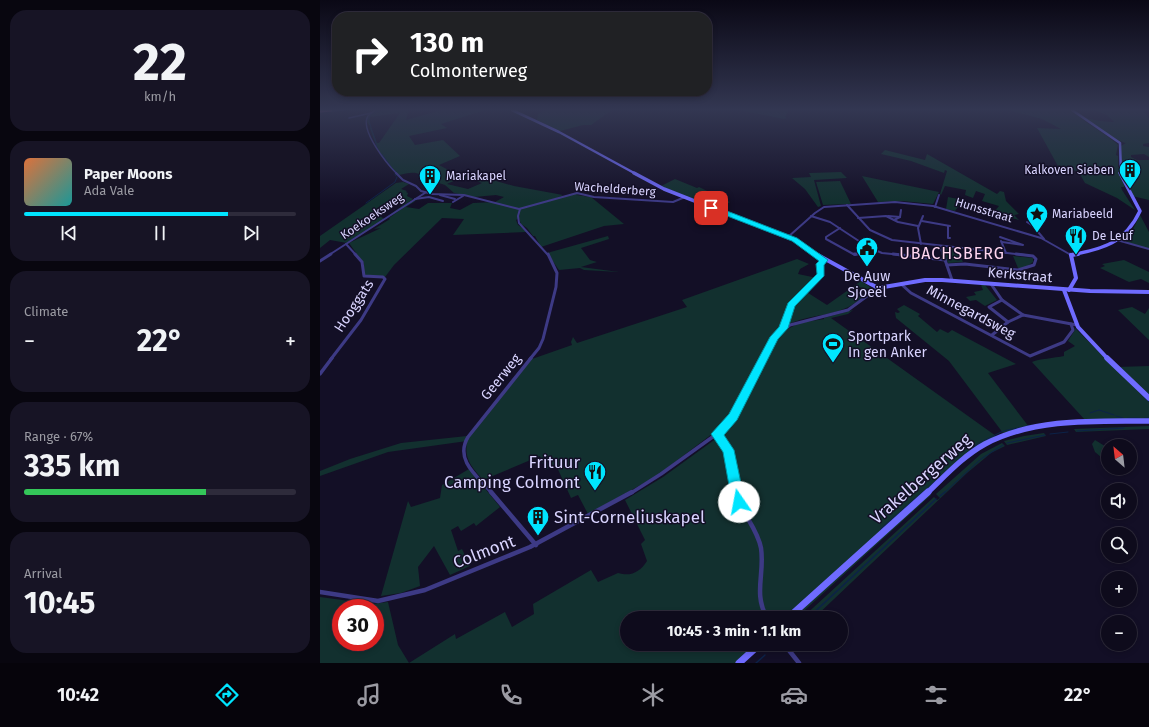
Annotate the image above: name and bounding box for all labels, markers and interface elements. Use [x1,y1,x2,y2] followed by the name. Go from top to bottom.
[410,26,484,59] text: 130 m
[344,28,396,80] icon: right
[133,31,187,94] text: 22
[410,60,527,82] text: Colmonterweg
[144,89,176,104] text: km/h
[1117,157,1143,190] building icon: Kalkoven Sieben
[417,163,443,196] building icon: Mariakapel
[1024,163,1114,177] place label: Kalkoven Sieben
[84,165,172,183] text: Paper Moons
[446,169,507,183] place label: Mariakapel
[574,179,657,199] street label: Wachelderberg
[84,183,134,198] text: Ada Vale
[338,189,407,242] street label: Koekoeksweg
[694,191,728,225] pin
[954,195,1015,226] street label: Hunsstraat
[700,197,722,219] icon: arrive
[1024,201,1050,234] place icon: Mariabeeld
[1052,207,1113,221] place label: Mariabeeld
[58,222,80,244] icon: previous
[149,222,171,244] icon: pause
[240,222,262,244] icon: next
[1063,223,1089,256] restaurant icon: De Leuf
[1092,229,1134,243] place label: De Leuf
[854,235,880,268] public building icon: De Auw Sjoeël
[899,244,1005,263] district label: UBACHSBERG
[987,264,1054,286] street label: Kerkstraat
[844,268,890,301] place label: De Auw Sjoeël
[331,276,378,336] street label: Hooggats
[924,281,1019,343] street label: Minnegardsweg
[24,304,68,319] text: Climate
[137,323,183,359] text: 22°
[24,328,35,355] text: −
[285,328,296,355] text: +
[848,328,928,361] place label: Sportpark In gen Anker
[820,331,846,364] sports icon: Sportpark In gen Anker
[477,350,525,404] street label: Geerweg
[24,429,93,444] text: Range · 67%
[866,429,976,529] street label: Vrakelbergerweg
[1101,439,1137,475] north arrow
[1101,439,1137,651] map controls
[24,448,120,484] text: 335 km
[444,452,581,493] place label: Frituur Camping Colmont
[582,459,608,492] restaurant icon: Frituur Camping Colmont
[718,481,760,523] position arrow
[1101,483,1137,519] button: sound
[525,504,551,537] building icon: Sint-Corneliuskapel
[554,507,705,528] place label: Sint-Corneliuskapel
[1101,527,1137,563] button: search
[450,530,519,573] street label: Colmont
[24,566,62,581] text: Arrival
[1101,571,1137,607] button: +
[24,585,95,621] text: 10:45
[332,599,384,651] speed limit sign: 30
[1101,615,1137,651] button: −
[667,622,801,640] text: 10:45 · 3 min · 1.1 km
[213,681,241,709] icon: directions
[355,681,383,709] icon: music
[497,681,525,709] icon: phone
[639,681,667,709] icon: climate
[780,681,808,709] icon: car
[922,681,950,709] icon: filters
[57,684,99,706] text: 10:42
[1064,684,1092,706] text: 22°

